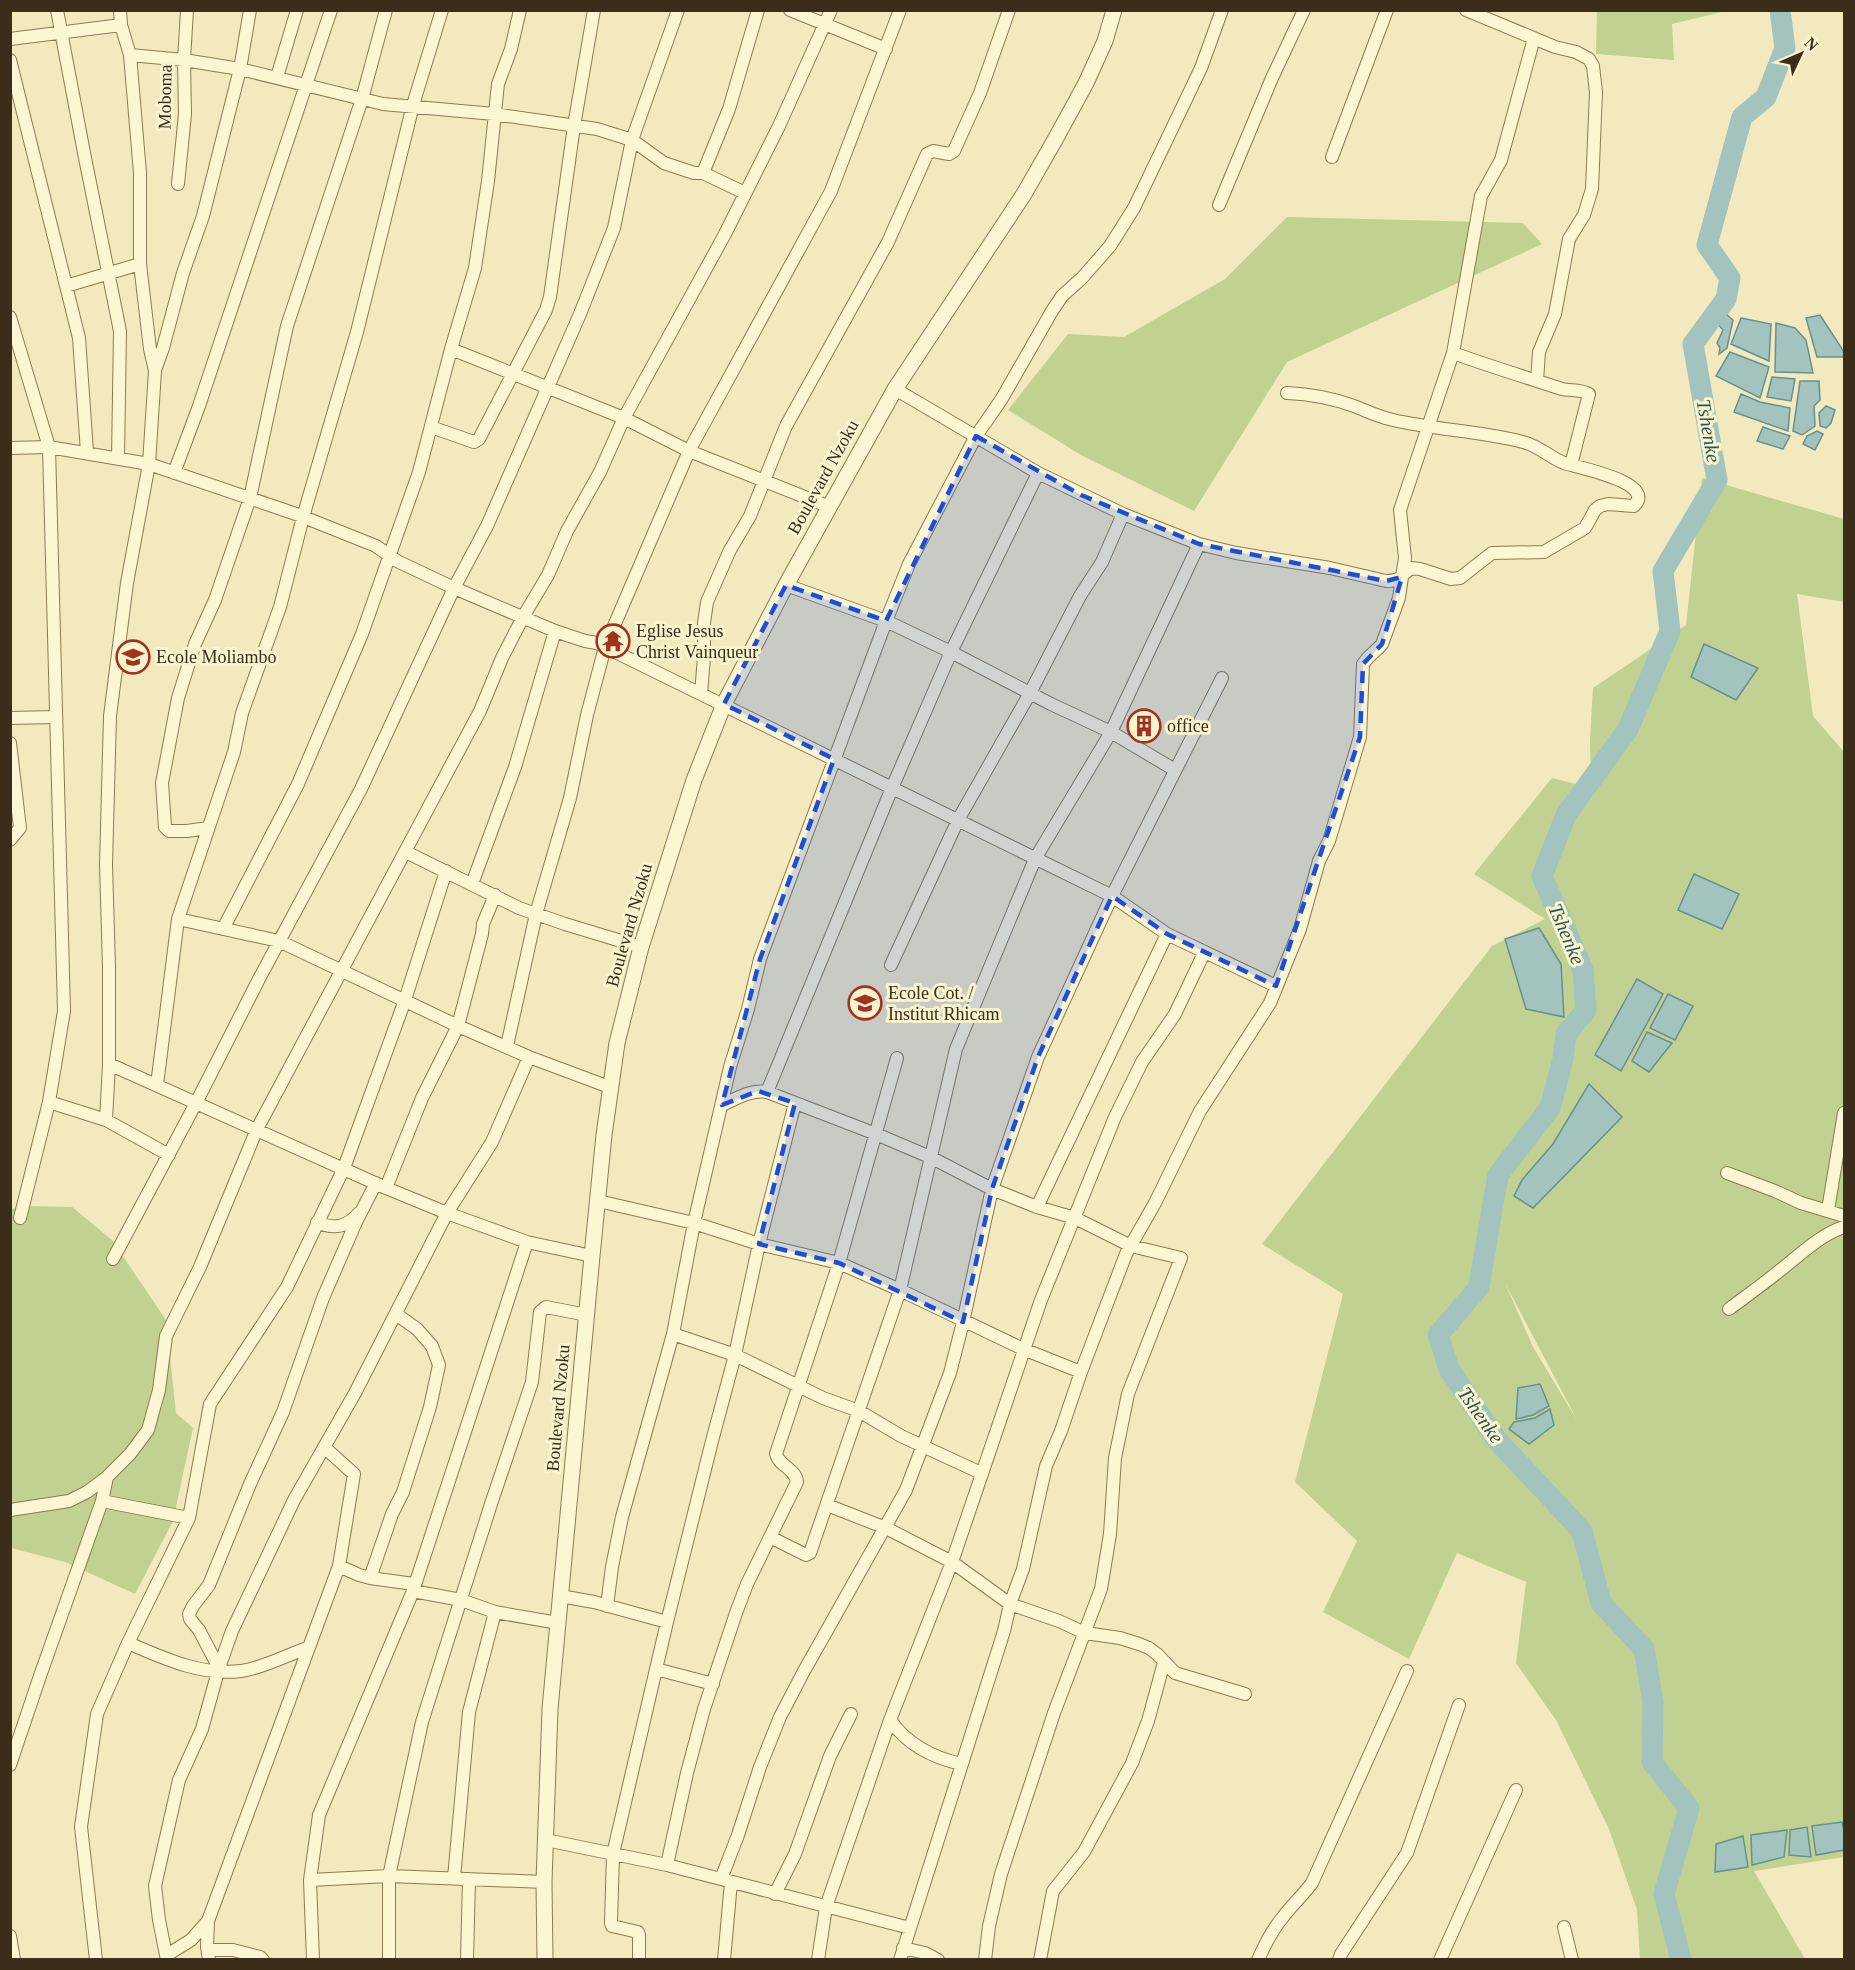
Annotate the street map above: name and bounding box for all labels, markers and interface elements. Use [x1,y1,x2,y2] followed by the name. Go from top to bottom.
[1771,24,1831,84] north arrow
[1801,34,1822,54] text: N
[154,64,176,130] street label: Moboma
[1693,398,1725,464] water label: Tshenke
[783,416,863,538] street label: Boulevard Nzoku
[636,621,758,662] place label: Eglise Jesus Christ Vainqueur
[595,623,631,659] temple icon: Eglise Jesus Christ Vainqueur
[115,639,151,675] school or university icon: Ecole Moliambo
[156,647,276,667] place label: Ecole Moliambo
[1126,708,1162,744] building icon: office
[1167,716,1209,736] place label: office
[602,861,656,989] street label: Boulevard Nzoku
[1544,900,1590,968] water label: Tshenke
[888,983,1000,1024] place label: Ecole Cot. / Institut Rhicam
[847,985,883,1021] school or university icon: Ecole Cot. / Institut Rhicam
[542,1344,574,1472] street label: Boulevard Nzoku
[1454,1383,1508,1447] water label: Tshenke

